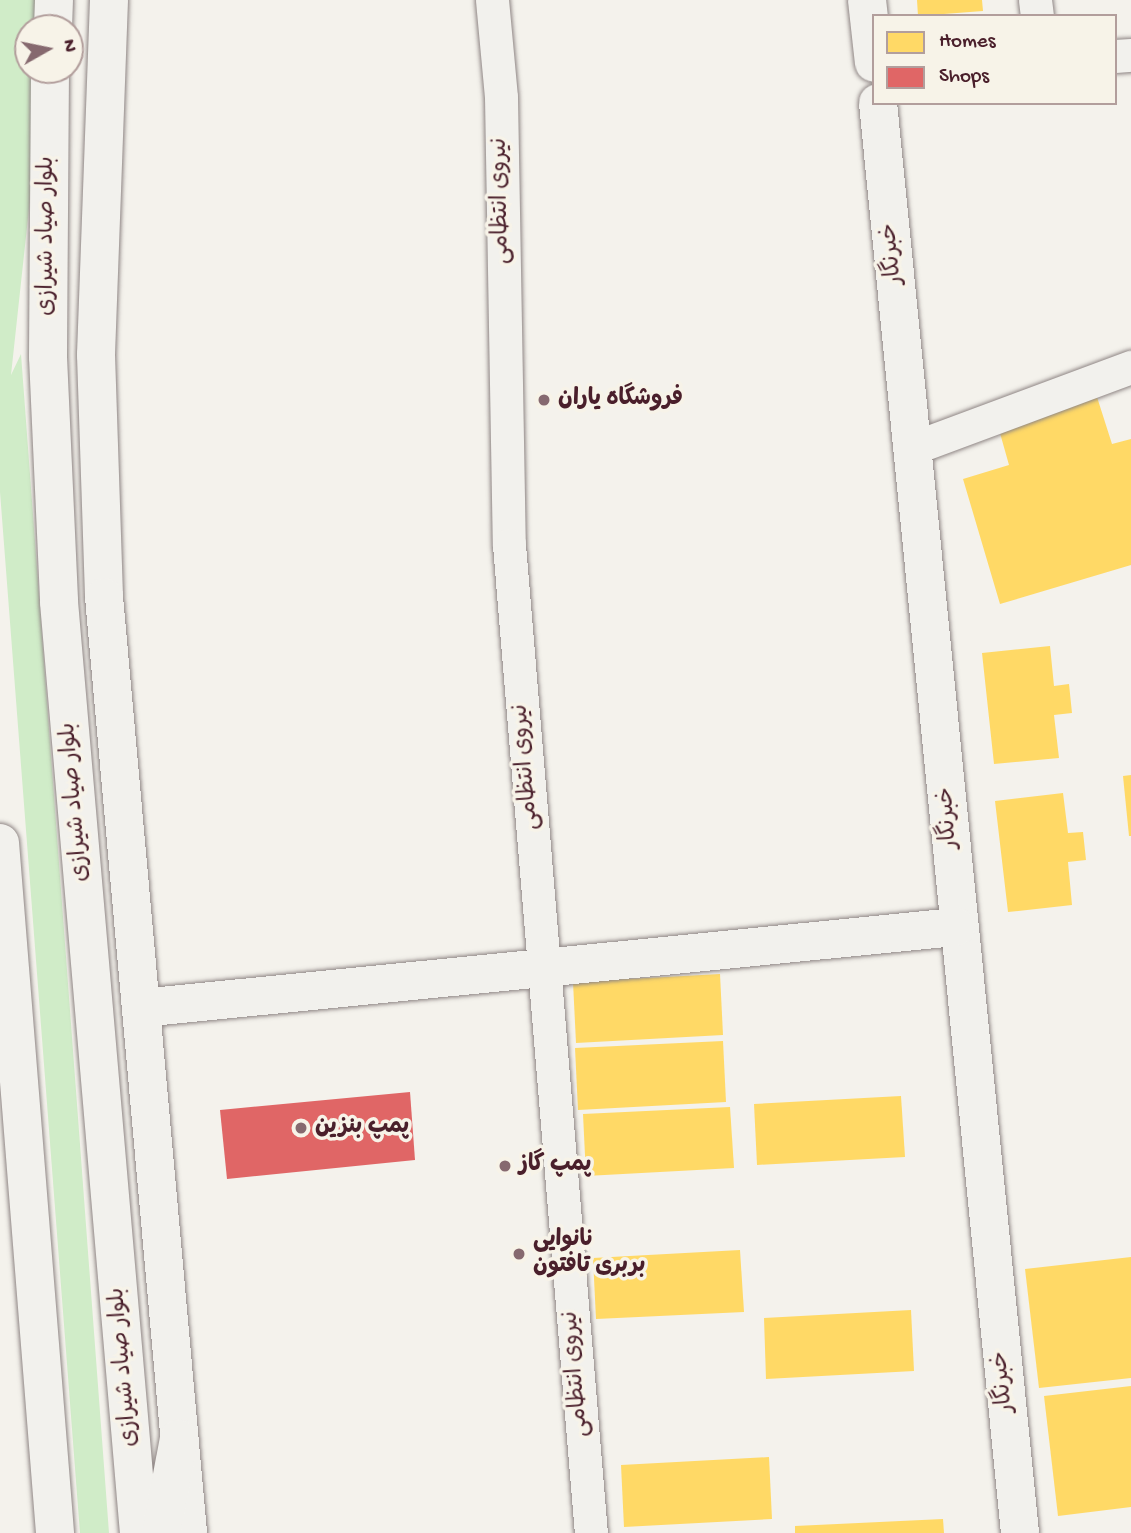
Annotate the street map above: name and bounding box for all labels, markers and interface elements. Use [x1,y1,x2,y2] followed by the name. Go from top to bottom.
[14,14,84,84] north arrow
[872,14,1117,105] legend
[939,30,995,55] text: Homes
[56,38,81,54] text: N
[939,65,989,90] text: Shops
[487,138,517,264] street label: نیروی انتظامی
[34,156,62,316] street label: بلوار صیاد شیرازی
[876,222,910,286] street label: خبرنگار
[558,386,683,414] place label: فروشگاه یاران
[536,392,552,408] marker: فروشگاه یاران
[508,703,546,831] street label: نیروی انتظامی
[55,721,97,883] street label: بلوار صیاد شیرازی
[933,786,965,850] street label: خبرنگار
[315,1114,409,1142] place label: پمپ بنزین
[293,1120,309,1136] marker: پمپ بنزین
[519,1152,591,1180] place label: پمپ گاز
[497,1158,513,1174] marker: پمپ گاز
[533,1227,645,1281] place label: نانوایی بربری تافتون
[511,1246,527,1262] marker: نانوایی بربری تافتون
[104,1286,146,1448] street label: بلوار صیاد شیرازی
[558,1310,596,1438] street label: نیروی انتظامی
[987,1350,1021,1414] street label: خبرنگار

